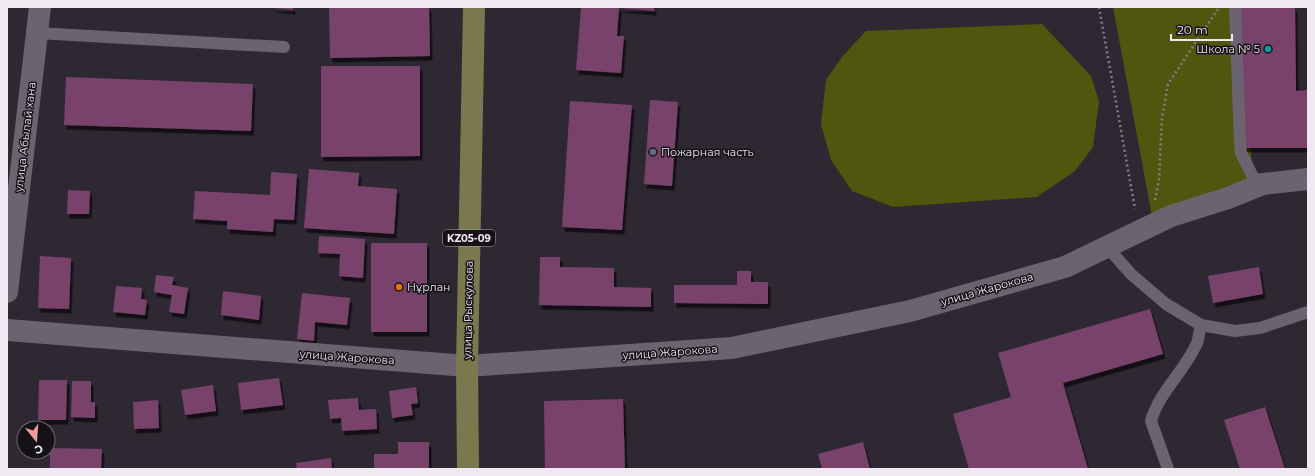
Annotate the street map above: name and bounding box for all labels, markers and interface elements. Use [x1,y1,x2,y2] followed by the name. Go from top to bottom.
[1171,16,1232,42] scale bar
[1177,22,1208,37] text: 20 m
[1196,42,1260,56] place label: Школа № 5
[1263,44,1273,54] marker: Школа № 5
[11,81,39,194] street label: улица Абылай хана
[661,145,754,159] place label: Пожарная часть
[648,147,658,157] marker: Пожарная часть
[443,230,495,246] road number: KZ05-09
[460,261,476,360] street label: улица Рыскулова
[938,269,1035,309] street label: улица Жарокова
[407,280,451,294] place label: Нұрлан
[394,282,404,292] marker: Нұрлан
[621,342,718,362] street label: улица Жарокова
[298,347,395,367] street label: улица Жарокова
[16,420,56,460] north arrow
[33,442,45,457] text: С

